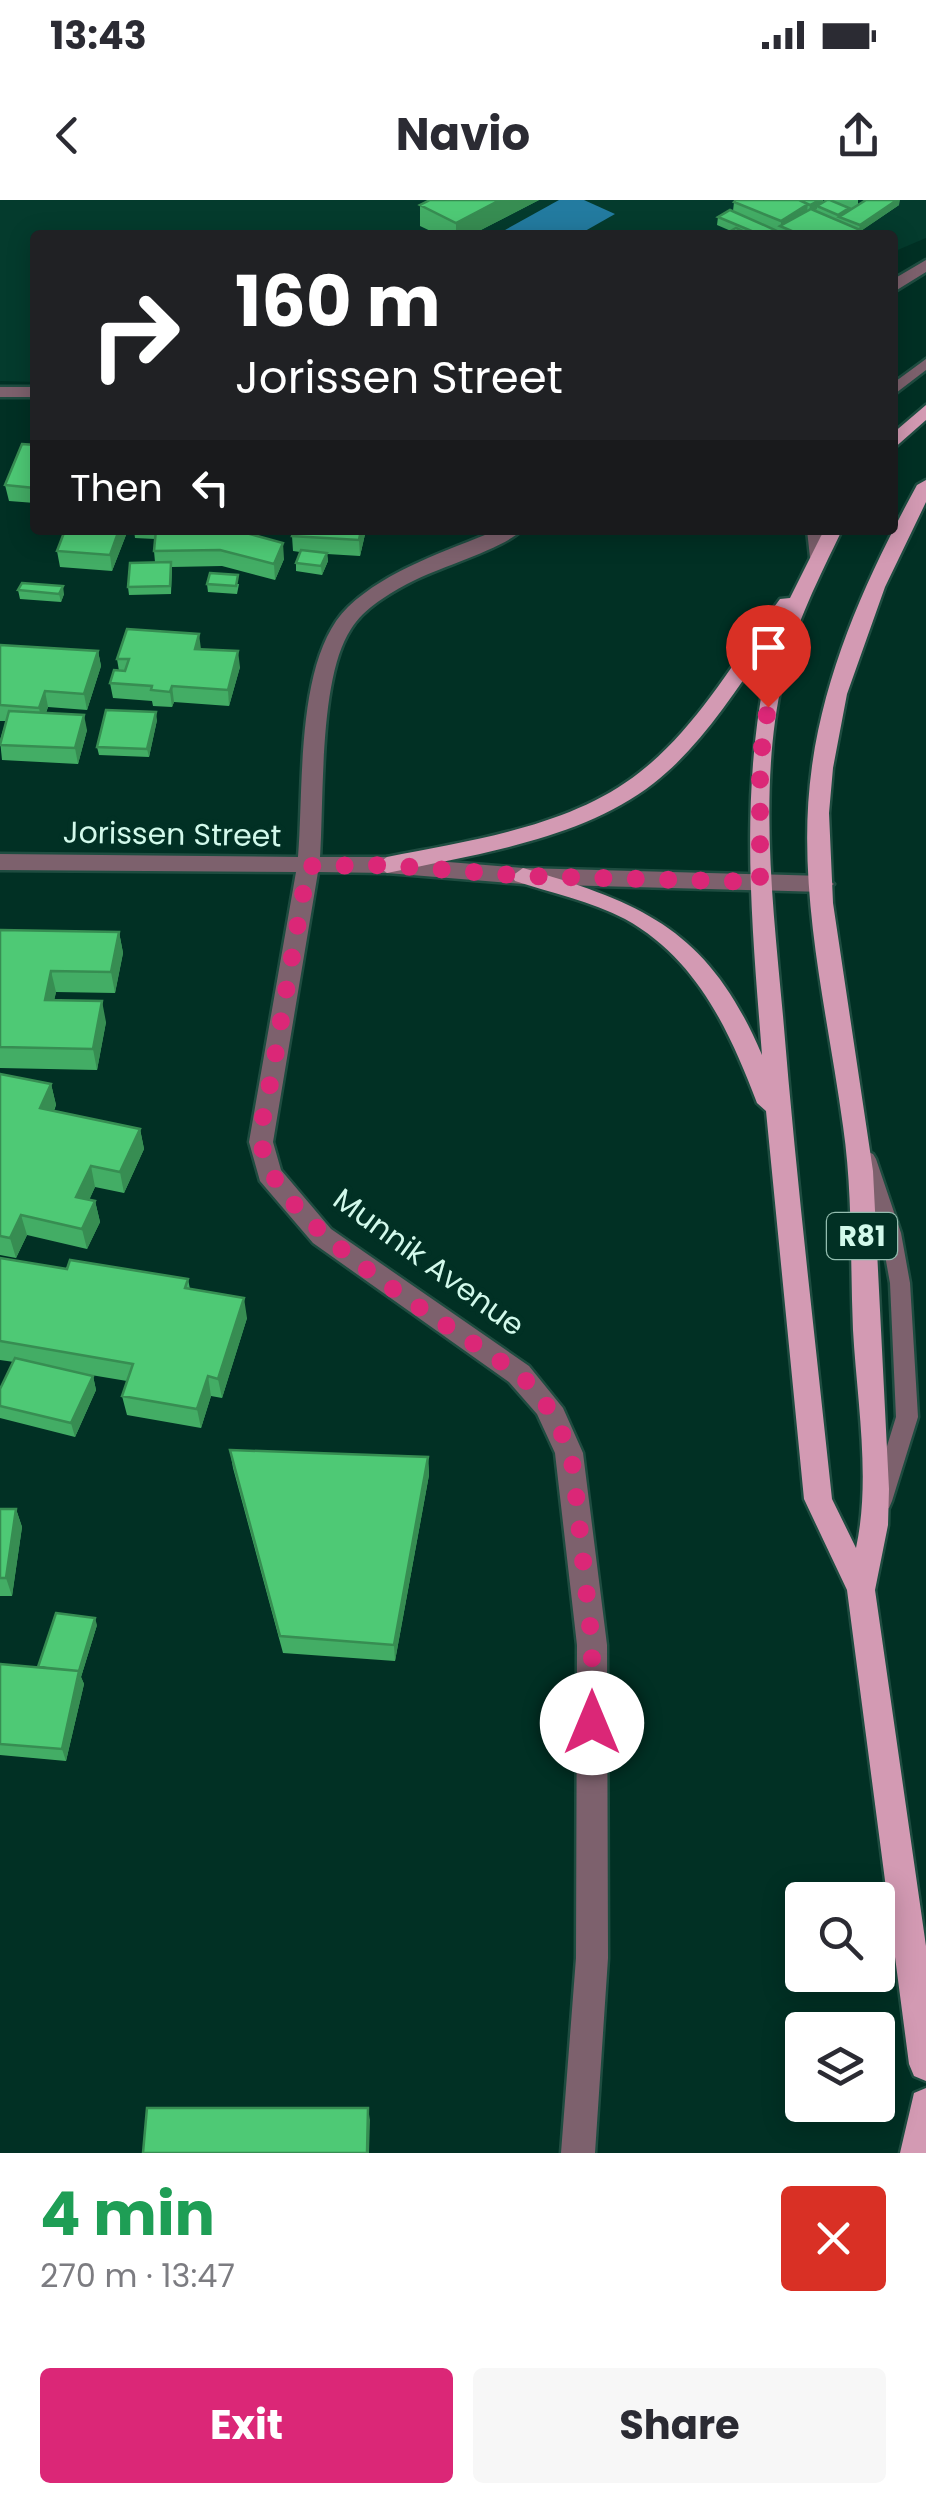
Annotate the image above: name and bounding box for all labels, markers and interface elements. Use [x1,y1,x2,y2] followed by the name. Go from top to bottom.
[50,9,147,62] text: 13:43
[396,103,530,166] text: Navio
[40,108,95,163] icon: back
[831,108,886,163] icon: share
[235,252,441,351] text: 160 m
[70,270,200,400] icon: right
[235,346,563,409] text: Jorissen Street
[183,460,238,515] icon: left
[70,461,163,514] text: Then
[726,605,811,708] pin
[741,620,796,675] icon: arrive
[62,811,282,857] street label: Jorissen Street
[325,1178,533,1346] street label: Munnik Avenue
[827,1213,897,1259] road number: R81
[540,1671,644,1775] position arrow
[785,1882,895,2122] map controls
[785,1882,895,1992] button: search
[785,2012,895,2122] button: layers
[40,2172,215,2256] text: 4 min
[781,2186,886,2291] button: close
[40,2253,235,2298] text: 270 m · 13:47
[40,2368,453,2483] button: Exit
[473,2368,886,2483] button: Share

